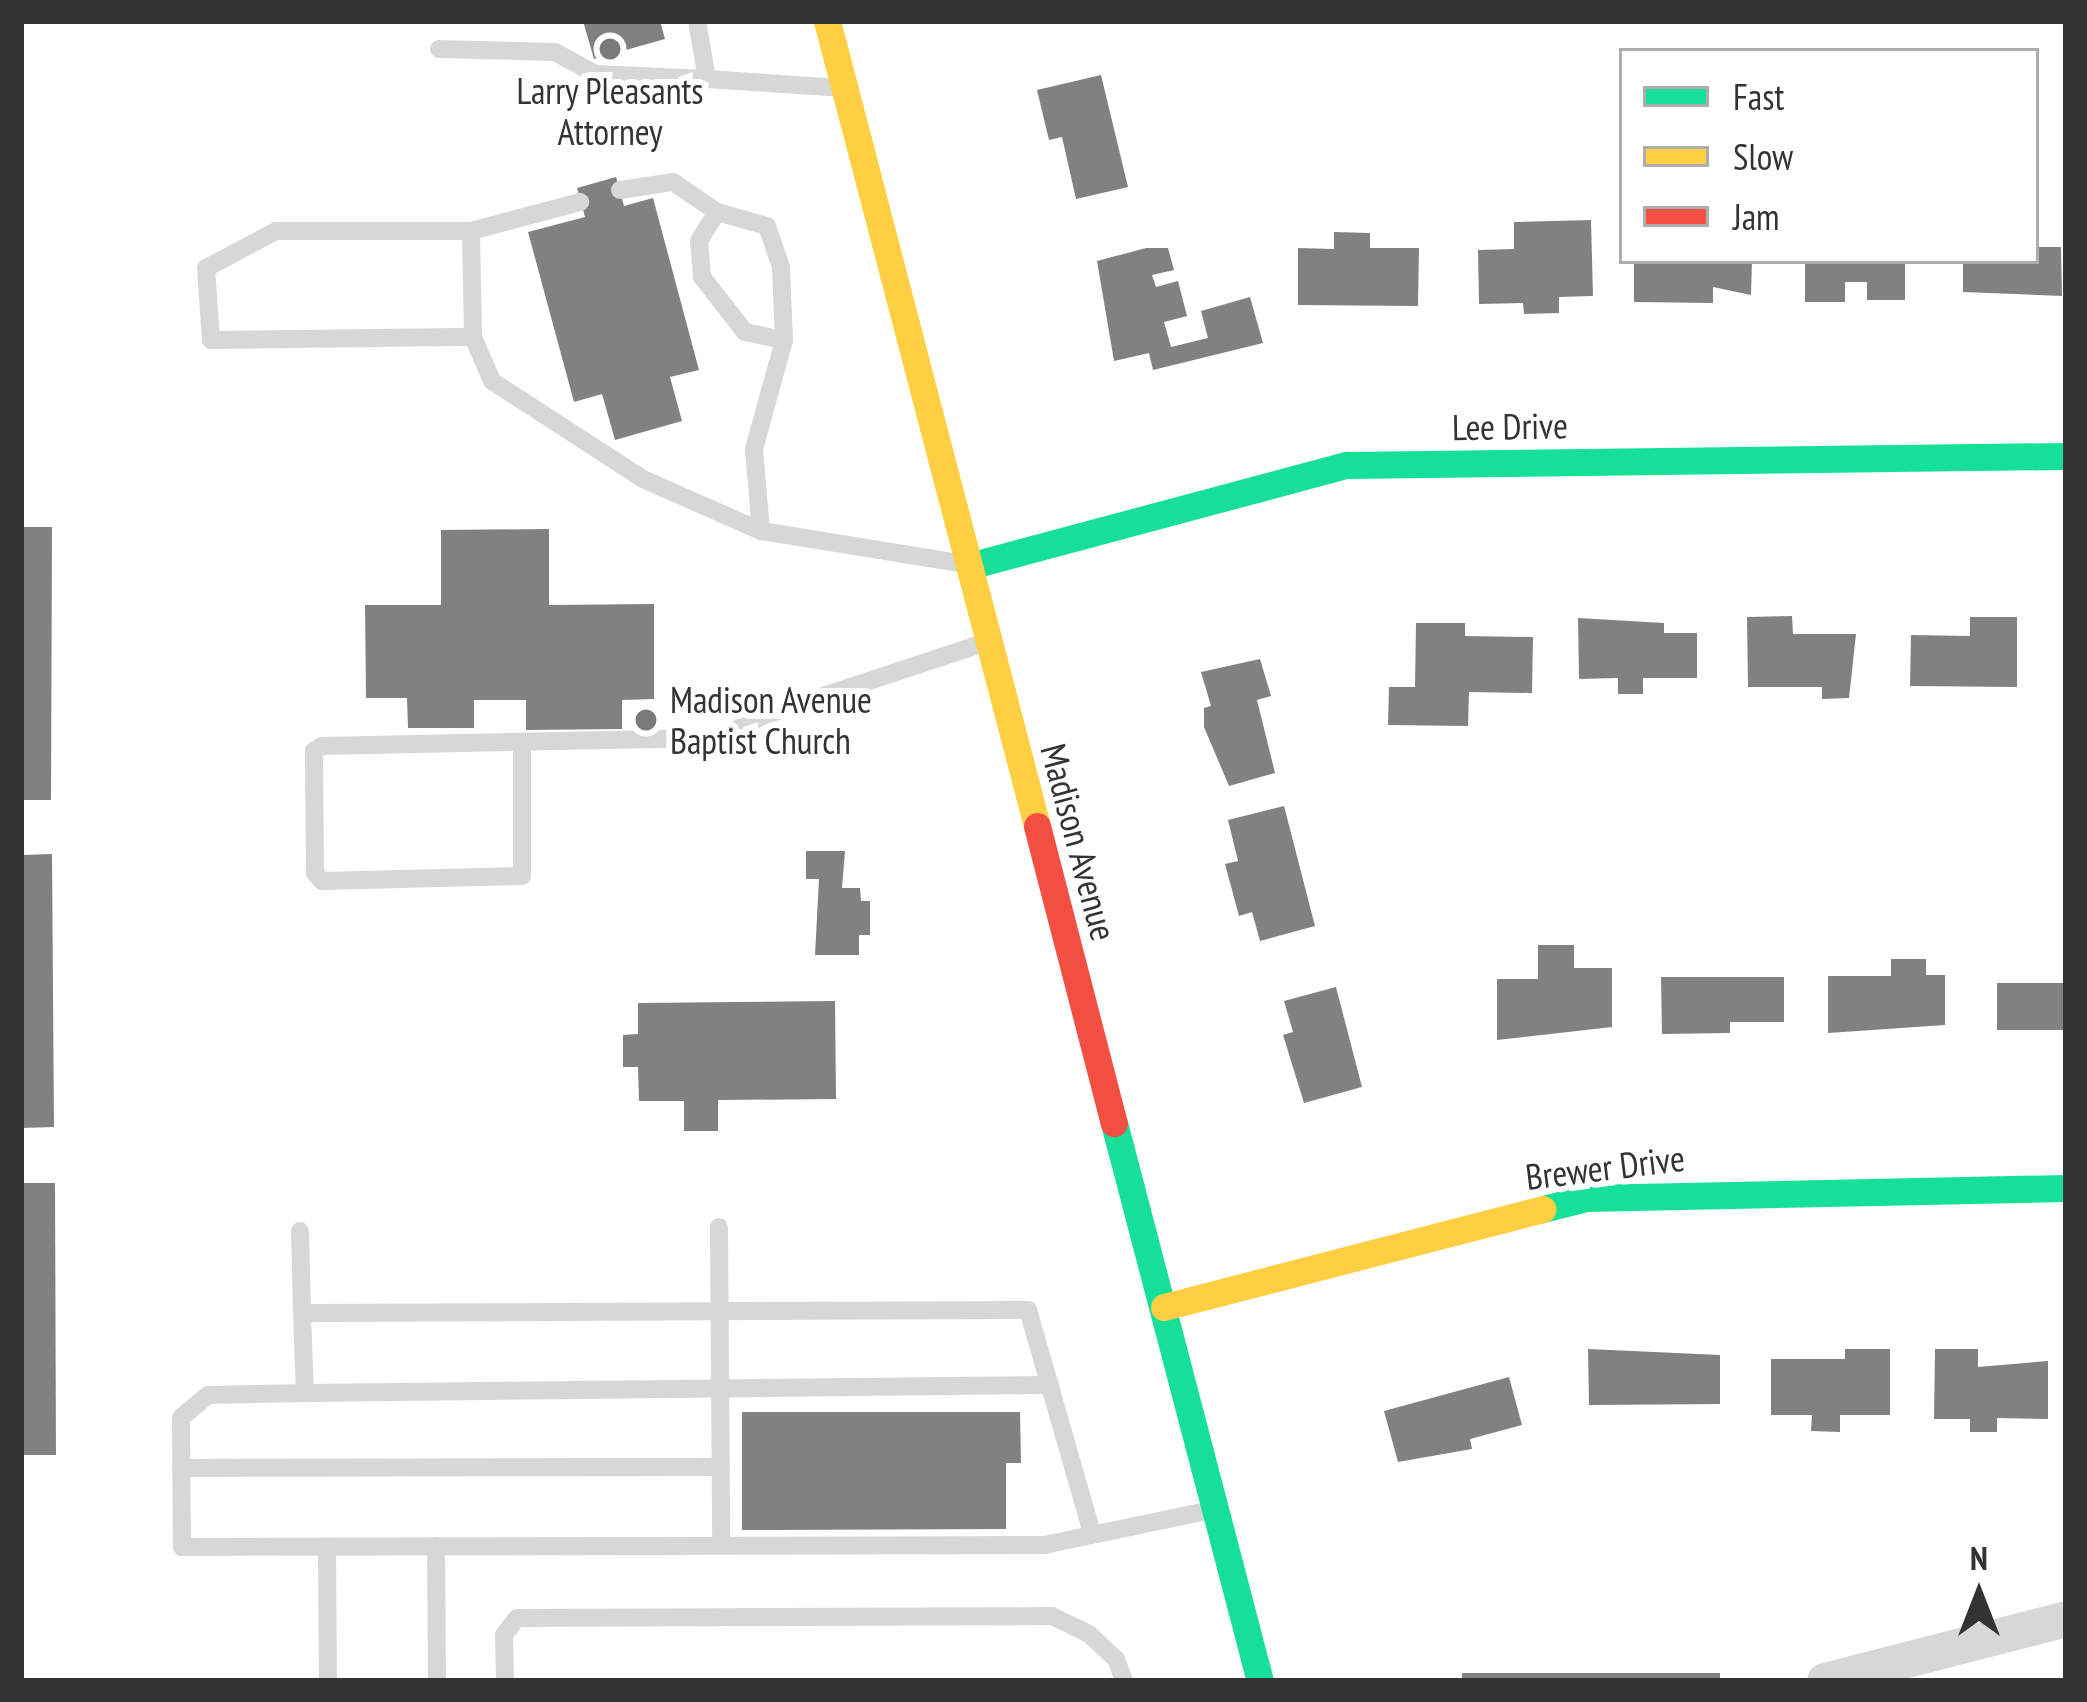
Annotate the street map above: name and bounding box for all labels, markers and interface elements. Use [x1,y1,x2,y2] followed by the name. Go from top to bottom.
[597,36,623,62] marker: Larry Pleasants Attorney
[1619,48,2039,264] legend
[516,68,704,153] place label: Larry Pleasants Attorney
[1733,73,1784,120] text: Fast
[1733,133,1793,180] text: Slow
[1733,193,1780,240] text: Jam
[1452,403,1568,449] street label: Lee Drive
[670,677,873,762] place label: Madison Avenue Baptist Church
[633,707,659,733] marker: Madison Avenue Baptist Church
[1032,738,1126,946] street label: Madison Avenue
[1523,1136,1687,1198] street label: Brewer Drive
[1919,1534,2039,1654] north arrow
[1970,1536,1988,1579] text: N

